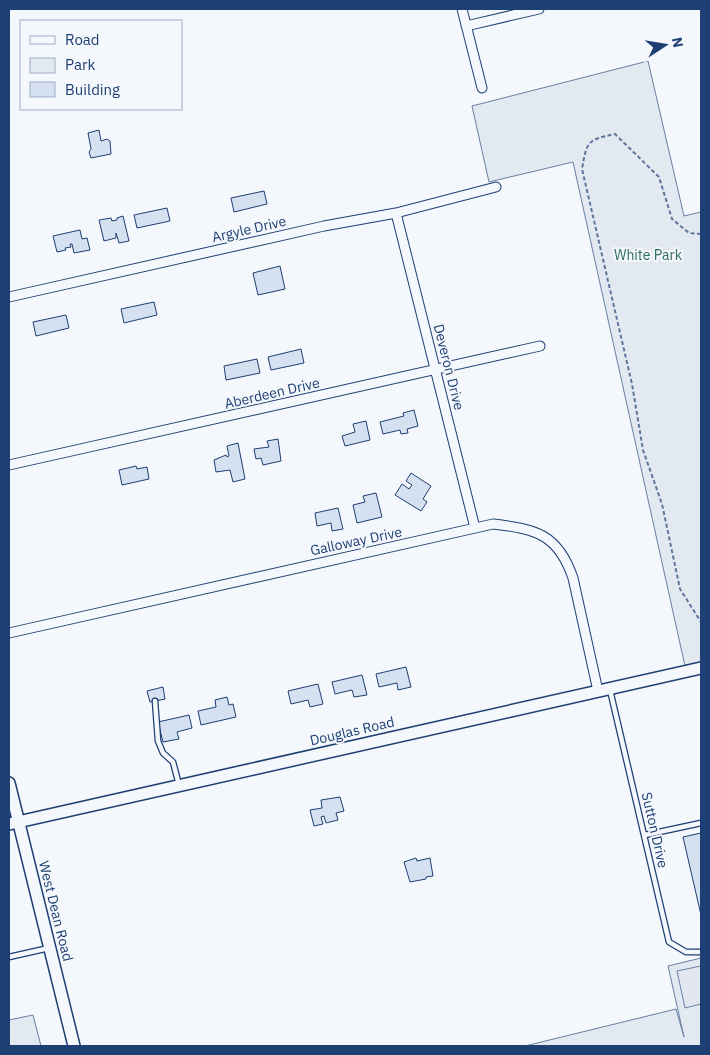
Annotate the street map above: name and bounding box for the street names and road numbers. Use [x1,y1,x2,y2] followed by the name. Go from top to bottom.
[210,212,288,246] street label: Argyle Drive
[430,322,468,412] street label: Deveron Drive
[223,373,322,413] street label: Aberdeen Drive
[308,522,404,560] street label: Galloway Drive
[308,713,396,749] street label: Douglas Road
[638,790,673,870] street label: Sutton Drive
[35,859,77,963] street label: West Dean Road

